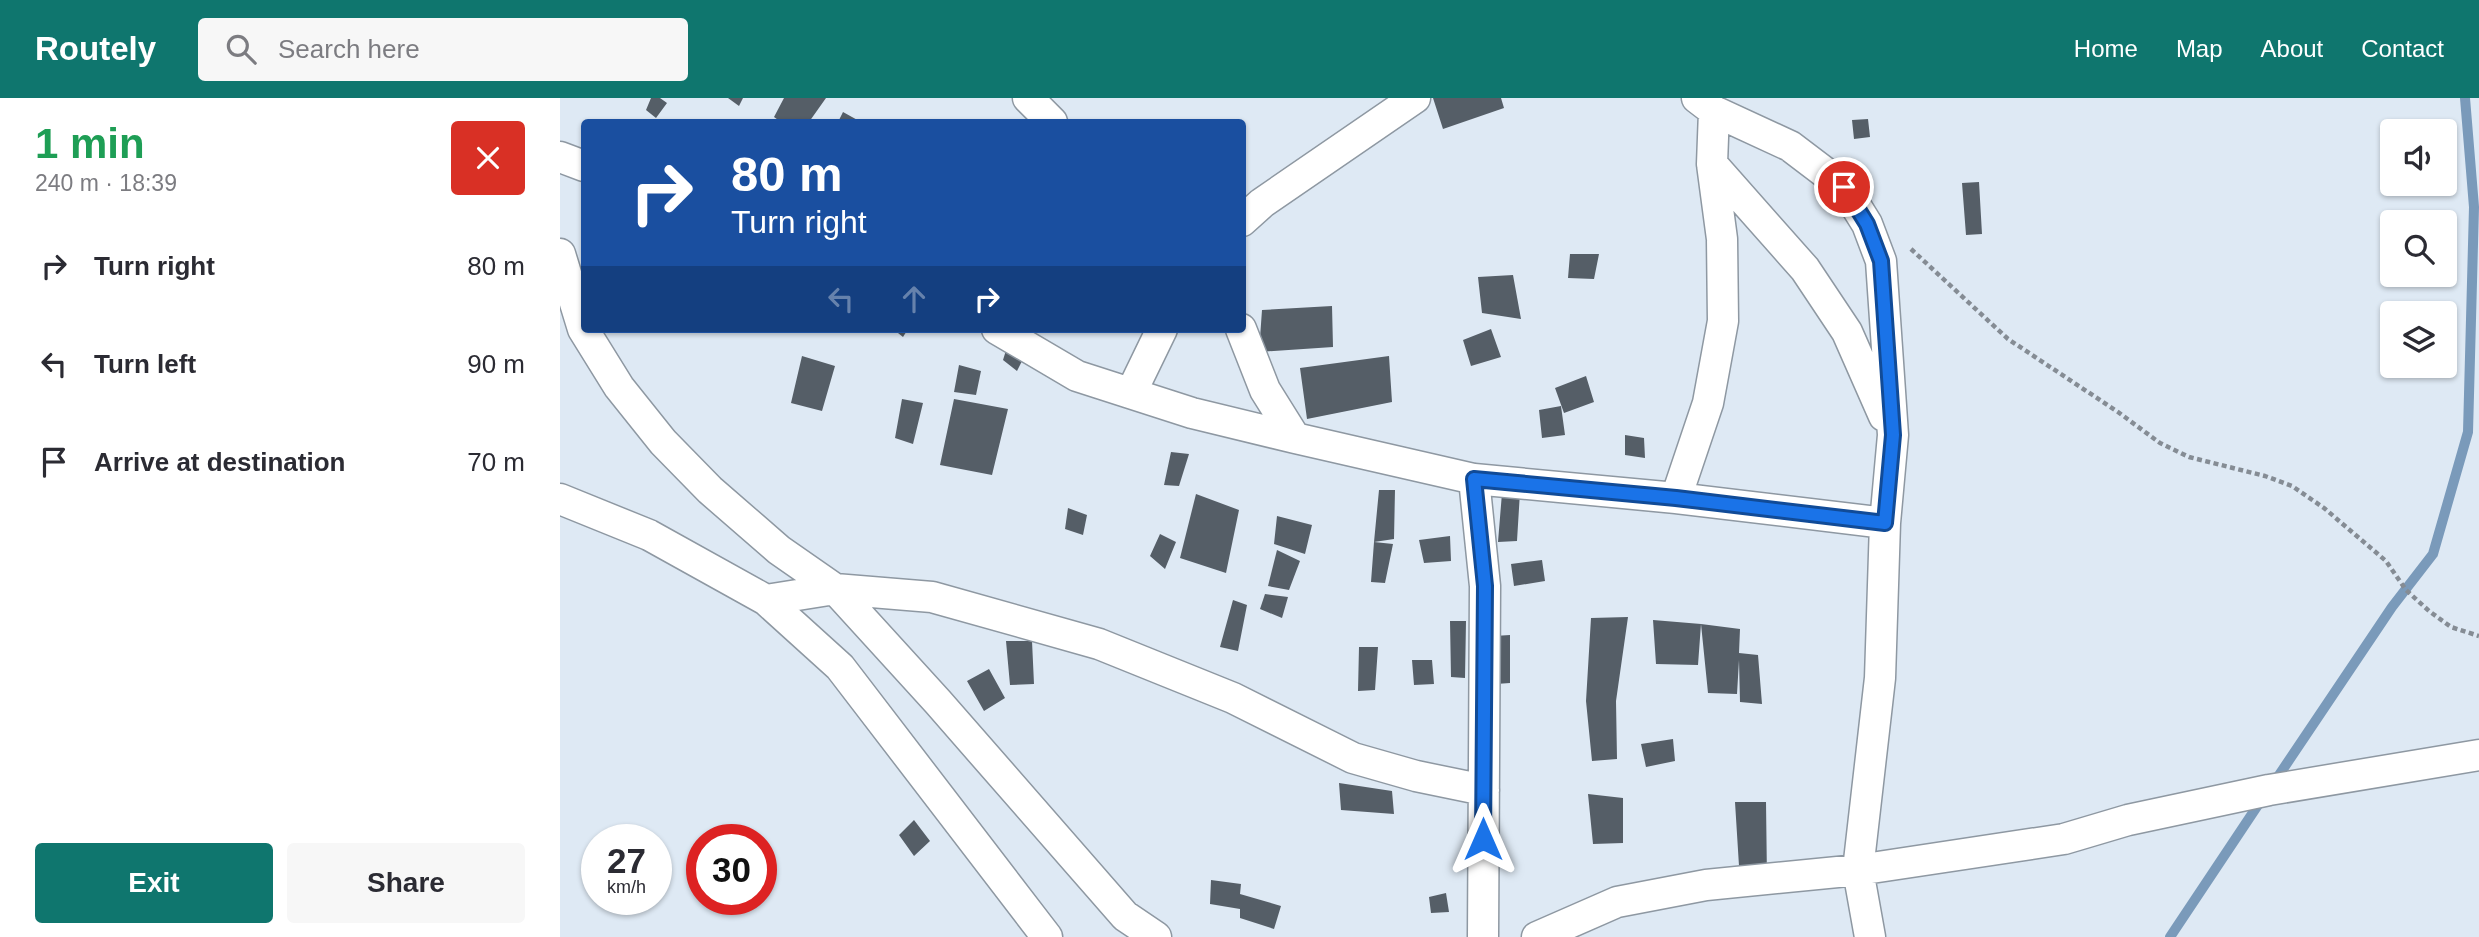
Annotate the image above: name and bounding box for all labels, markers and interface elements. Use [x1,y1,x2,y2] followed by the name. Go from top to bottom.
[198,18,688,81] search box
[35,30,156,67] text: Routely
[222,30,260,68] icon: search
[278,34,420,64] text: Search here
[2074,35,2138,62] text: Home
[2176,35,2223,62] text: Map
[2261,35,2323,62] text: About
[2361,35,2444,62] text: Contact
[2380,119,2457,378] map controls
[2380,119,2457,196] button: sound
[35,120,145,167] text: 1 min
[451,121,525,195] button: close
[616,147,707,238] icon: right
[731,147,843,201] text: 80 m
[1814,157,1874,217] pin
[1825,168,1863,206] icon: arrive
[35,170,177,196] text: 240 m · 18:39
[731,204,867,240] text: Turn right
[2380,210,2457,287] button: search
[35,247,73,285] icon: right
[94,251,215,281] text: Turn right
[467,251,525,281] text: 80 m
[822,280,860,318] icon: left
[895,280,933,318] icon: ahead
[968,280,1006,318] icon: right
[2380,301,2457,378] button: layers
[35,345,73,383] icon: left
[94,349,196,379] text: Turn left
[467,349,525,379] text: 90 m
[35,443,73,481] icon: arrive
[94,447,345,477] text: Arrive at destination
[467,447,525,477] text: 70 m
[1446,802,1520,876] position arrow
[686,824,777,915] speed limit sign: 30
[607,841,646,880] text: 27
[35,843,273,923] button: Exit
[287,843,525,923] button: Share
[607,877,646,897] text: km/h

